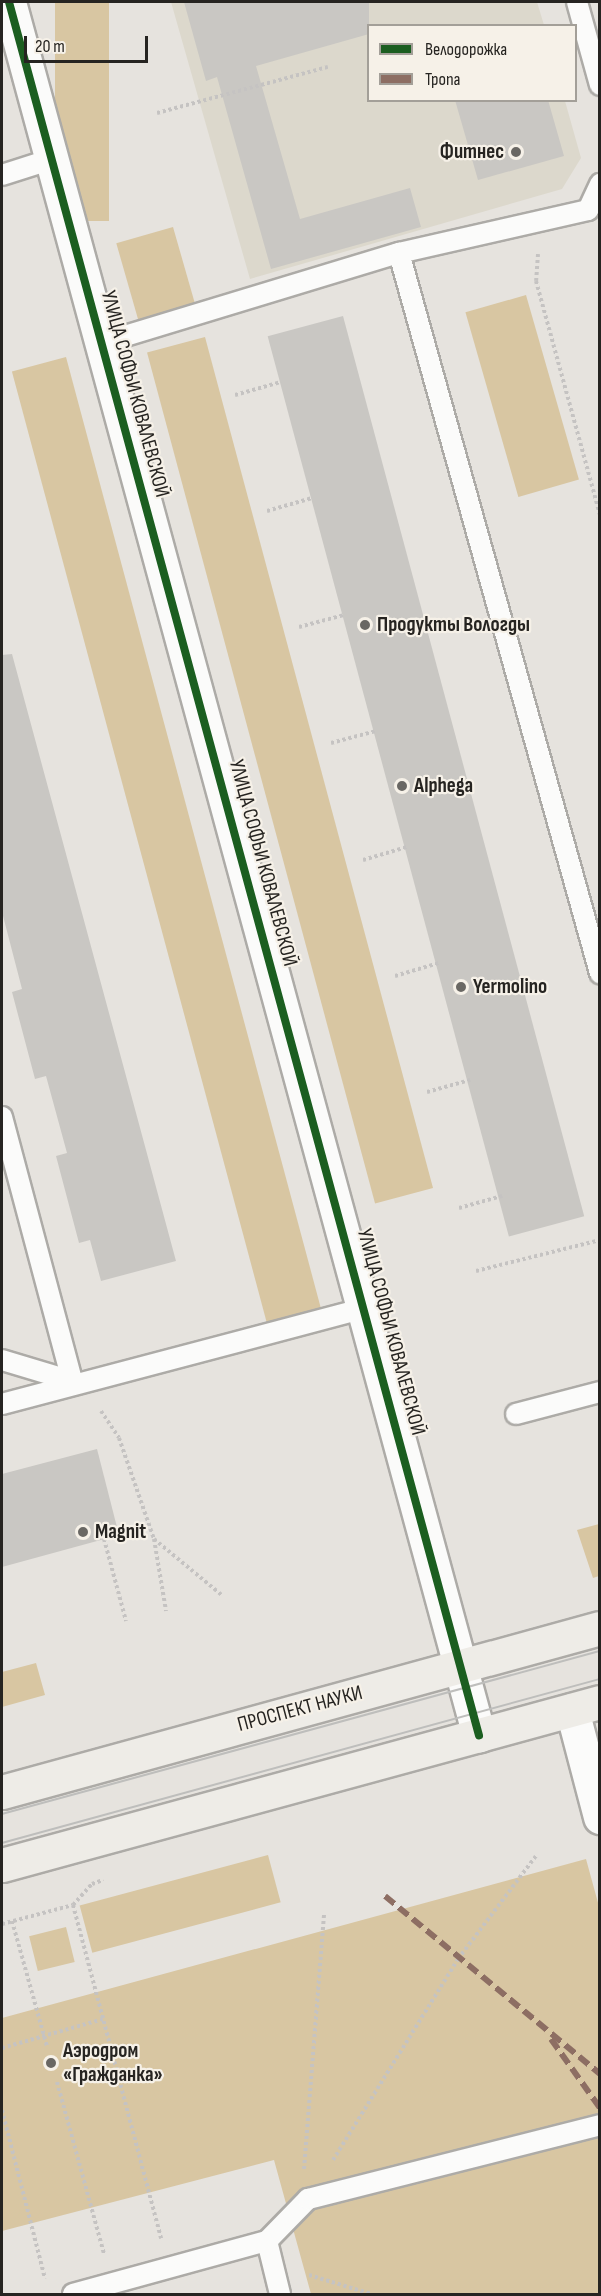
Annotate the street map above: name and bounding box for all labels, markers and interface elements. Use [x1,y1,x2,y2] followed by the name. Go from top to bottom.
[27,24,152,62] scale bar
[367,24,577,102] legend
[35,36,65,57] text: 20 m
[425,39,507,60] text: Велодорожка
[425,69,461,90] text: Тропа
[440,139,504,165] place label: Фитнес
[509,145,523,159] marker: Фитнес
[95,288,175,500] street label: УЛИЦА СОФЬИ КОВАЛЕВСКОЙ
[377,612,530,638] place label: Продукты Вологды
[358,618,372,632] marker: Продукты Вологды
[223,757,303,969] street label: УЛИЦА СОФЬИ КОВАЛЕВСКОЙ
[414,773,473,799] place label: Alphega
[395,779,409,793] marker: Alphega
[473,974,547,1000] place label: Yermolino
[454,980,468,994] marker: Yermolino
[351,1226,431,1438] street label: УЛИЦА СОФЬИ КОВАЛЕВСКОЙ
[95,1519,146,1545] place label: Magnit
[76,1525,90,1539] marker: Magnit
[235,1680,365,1738] street label: ПРОСПЕКТ НАУКИ
[63,2038,163,2088] place label: Аэродром «Гражданка»
[44,2056,58,2070] marker: Аэродром «Гражданка»

